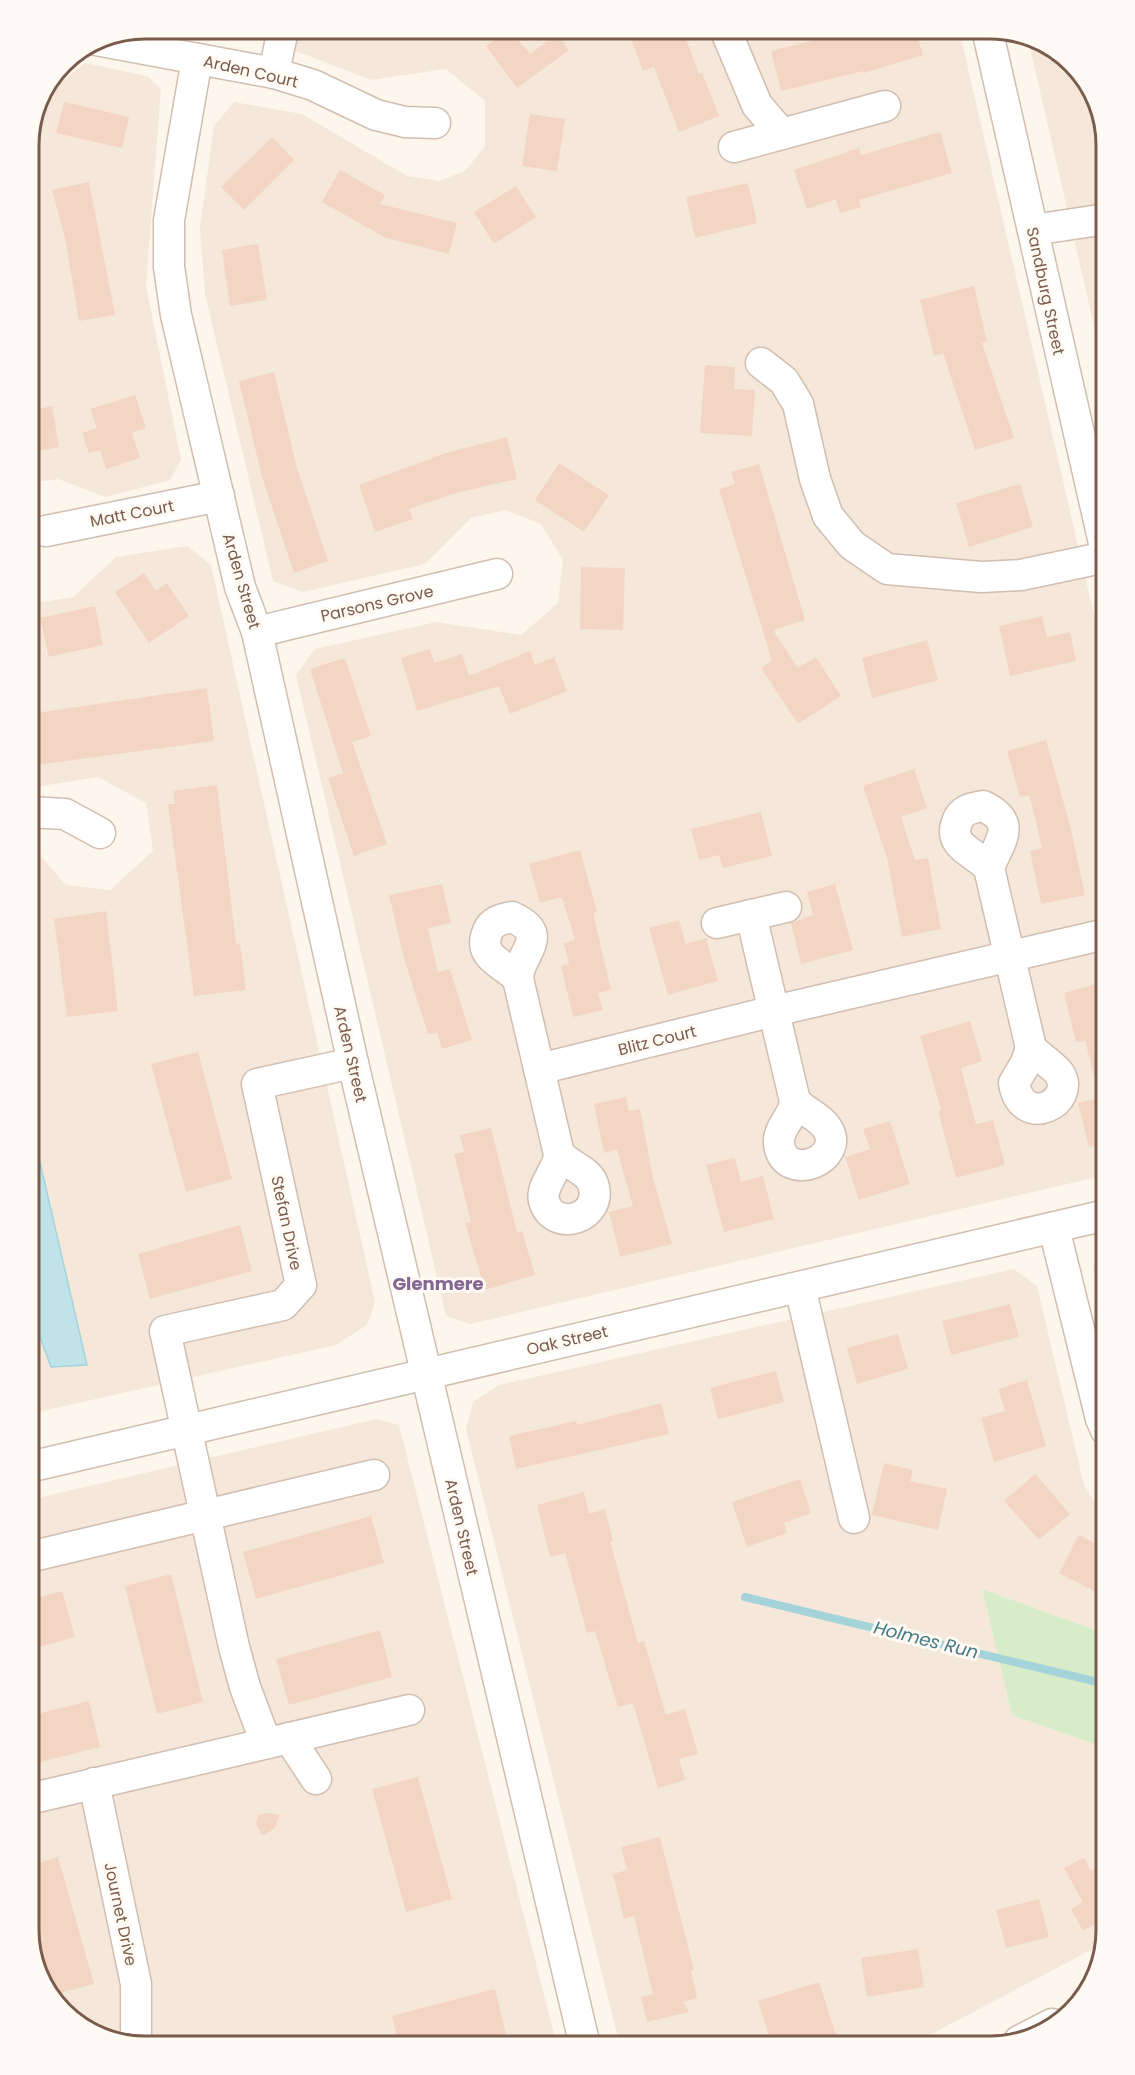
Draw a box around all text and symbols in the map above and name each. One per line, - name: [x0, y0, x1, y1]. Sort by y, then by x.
- street label: Arden Court: [201, 49, 301, 94]
- street label: Sandburg Street: [1021, 225, 1070, 357]
- street label: Matt Court: [88, 494, 176, 533]
- street label: Arden Street: [217, 530, 266, 632]
- street label: Parsons Grove: [318, 579, 436, 628]
- street label: Arden Street: [328, 1003, 373, 1105]
- street label: Blitz Court: [616, 1020, 699, 1061]
- street label: Stefan Drive: [265, 1174, 308, 1272]
- district label: Glenmere: [392, 1271, 484, 1296]
- street label: Oak Street: [524, 1320, 610, 1361]
- street label: Arden Street: [439, 1476, 484, 1578]
- water label: Holmes Run: [871, 1614, 981, 1665]
- street label: Journet Drive: [98, 1860, 143, 1968]

